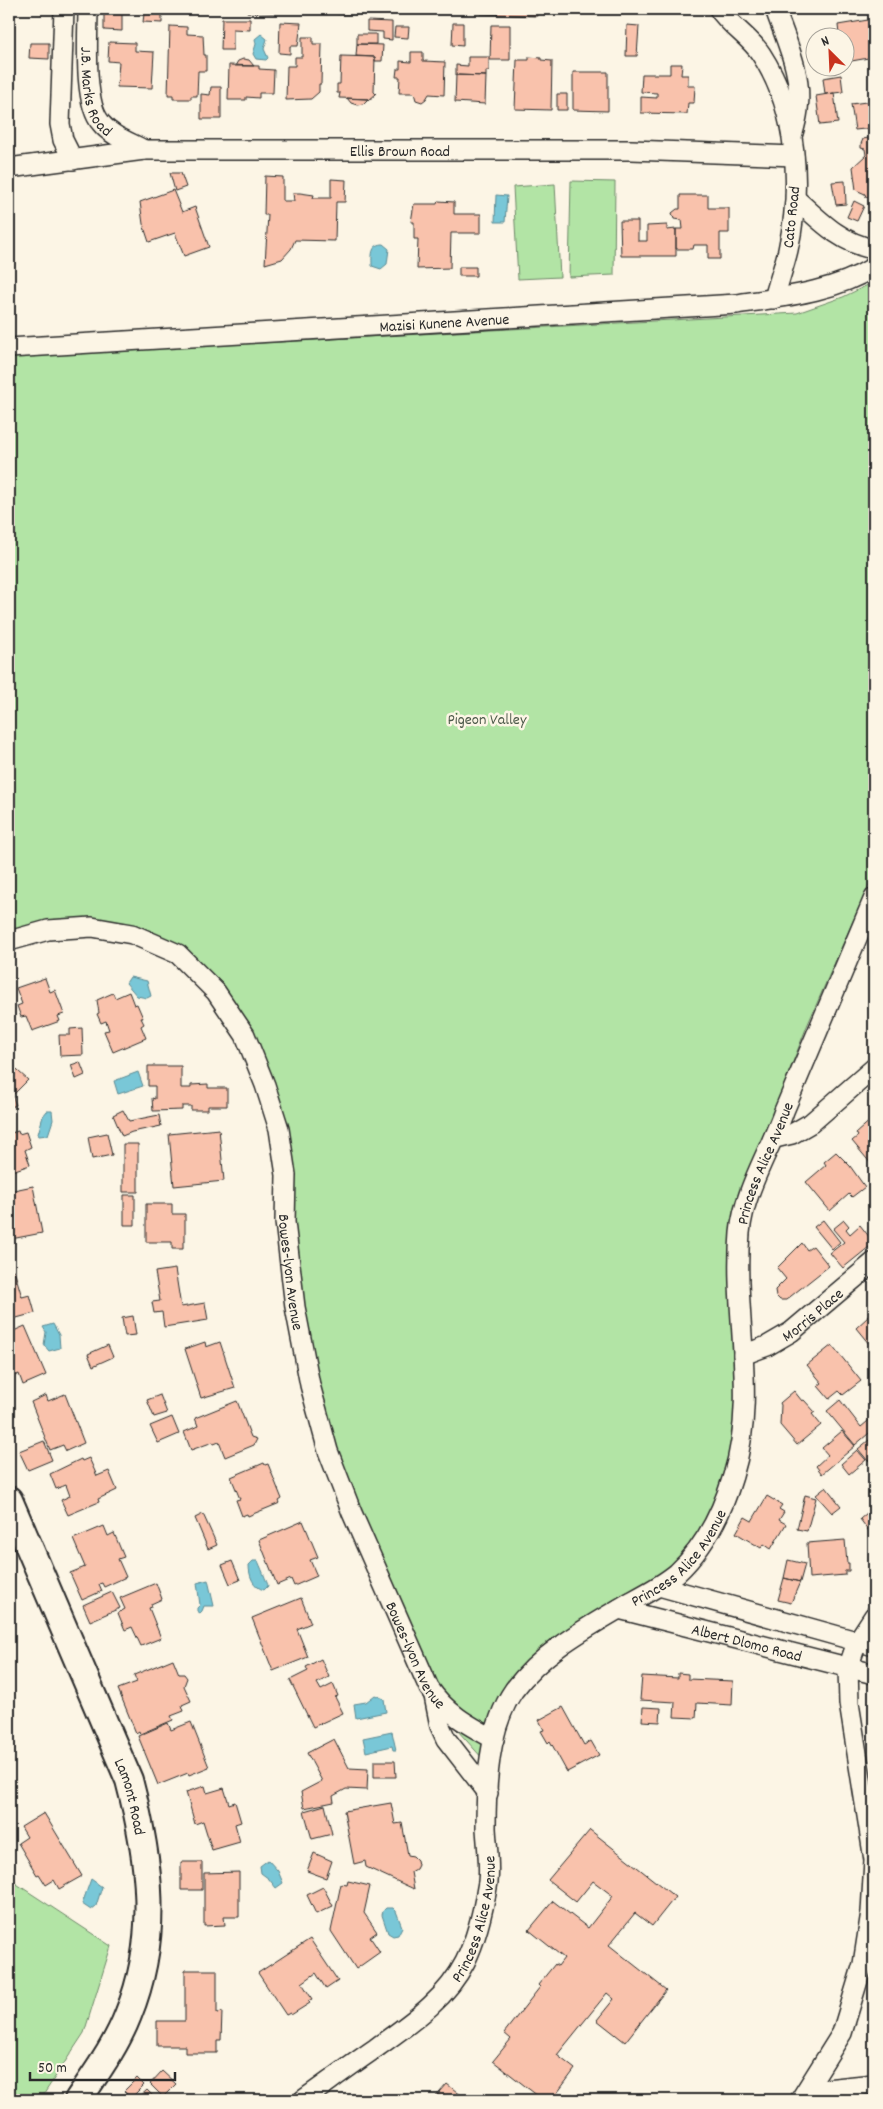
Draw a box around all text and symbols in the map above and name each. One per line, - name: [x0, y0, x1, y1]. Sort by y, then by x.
- north arrow: [806, 28, 856, 78]
- text: N: [818, 31, 833, 52]
- street label: J.B. Marks Road: [73, 47, 117, 143]
- street label: Ellis Brown Road: [350, 141, 450, 164]
- street label: Cato Road: [778, 185, 807, 249]
- street label: Mazisi Kunene Avenue: [379, 309, 510, 340]
- park label: Pigeon Valley: [448, 709, 527, 732]
- street label: Princess Alice Avenue: [732, 1099, 801, 1227]
- street label: Bowes-lyon Avenue: [271, 1214, 308, 1332]
- street label: Morris Place: [778, 1284, 849, 1349]
- street label: Princess Alice Avenue: [627, 1506, 734, 1614]
- street label: Bowes-lyon Avenue: [378, 1598, 450, 1715]
- street label: Albert Dlomo Road: [689, 1619, 804, 1669]
- street label: Lamont Road: [107, 1755, 150, 1837]
- street label: Princess Alice Avenue: [447, 1855, 503, 1988]
- scale bar: [30, 2049, 175, 2081]
- text: 50 m: [38, 2058, 67, 2080]

